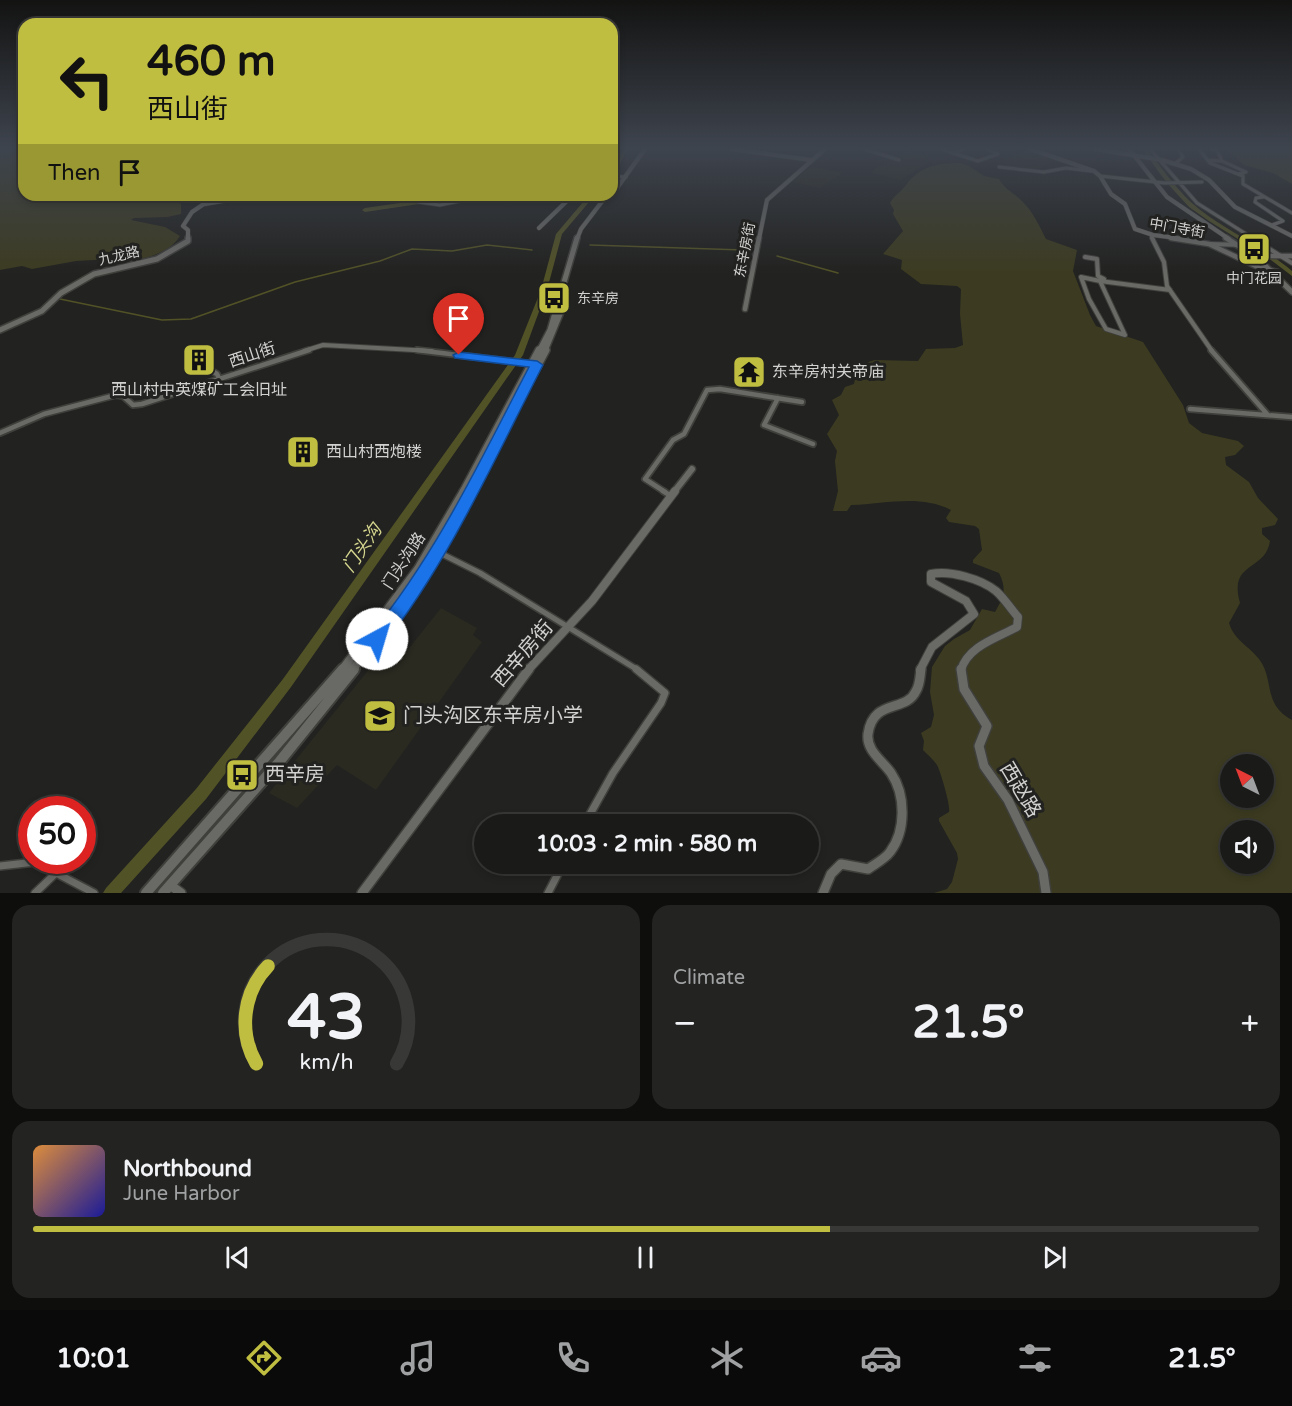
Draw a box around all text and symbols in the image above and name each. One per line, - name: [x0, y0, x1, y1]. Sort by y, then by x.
- text: 460 m: [147, 36, 276, 87]
- icon: left: [48, 42, 126, 120]
- text: 西山街: [147, 93, 228, 126]
- icon: arrive: [113, 156, 146, 189]
- text: Then: [48, 160, 101, 186]
- street label: 中门寺街: [1148, 215, 1206, 241]
- street label: 东辛房街: [731, 221, 759, 279]
- bus stop icon: 中门花园: [1236, 231, 1272, 267]
- street label: 九龙路: [97, 243, 141, 269]
- place label: 中门花园: [1226, 270, 1282, 287]
- bus stop icon: 东辛房: [536, 280, 572, 316]
- place label: 东辛房: [577, 290, 619, 307]
- pin: [433, 293, 484, 355]
- icon: arrive: [442, 302, 475, 335]
- street label: 西山街: [226, 338, 278, 372]
- building icon: 西山村中英煤矿工会旧址: [181, 342, 217, 378]
- temple icon: 东辛房村关帝庙: [731, 354, 767, 390]
- place label: 东辛房村关帝庙: [772, 362, 884, 382]
- place label: 西山村中英煤矿工会旧址: [111, 380, 287, 400]
- building icon: 西山村西炮楼: [285, 434, 321, 470]
- place label: 西山村西炮楼: [326, 442, 422, 462]
- water label: 门头沟: [338, 518, 388, 576]
- street label: 门头沟路: [378, 529, 430, 593]
- position arrow: [345, 607, 409, 671]
- street label: 西辛房街: [488, 616, 558, 692]
- school or university icon: 门头沟区东辛房小学: [362, 698, 398, 734]
- place label: 门头沟区东辛房小学: [403, 704, 583, 728]
- north arrow: [1220, 754, 1274, 808]
- map controls: [1220, 754, 1274, 874]
- bus stop icon: 西辛房: [224, 757, 260, 793]
- street label: 西赵路: [994, 758, 1046, 822]
- place label: 西辛房: [265, 763, 325, 787]
- speed limit sign: 50: [18, 796, 96, 874]
- button: sound: [1220, 820, 1274, 874]
- text: 10:03 · 2 min · 580 m: [536, 831, 757, 857]
- text: Climate: [673, 966, 745, 990]
- text: 43: [287, 981, 365, 1056]
- text: 21.5°: [912, 996, 1025, 1050]
- text: −: [673, 1004, 697, 1043]
- text: +: [1240, 1004, 1259, 1043]
- text: km/h: [299, 1049, 353, 1075]
- text: Northbound: [123, 1156, 252, 1182]
- text: June Harbor: [123, 1182, 240, 1206]
- icon: previous: [221, 1241, 254, 1274]
- icon: pause: [629, 1241, 662, 1274]
- icon: next: [1038, 1241, 1071, 1274]
- icon: directions: [243, 1337, 285, 1379]
- icon: music: [397, 1337, 439, 1379]
- icon: phone: [552, 1337, 594, 1379]
- icon: climate: [706, 1337, 748, 1379]
- icon: car: [860, 1337, 902, 1379]
- icon: filters: [1014, 1337, 1056, 1379]
- text: 10:01: [56, 1342, 131, 1375]
- text: 21.5°: [1168, 1342, 1236, 1375]

